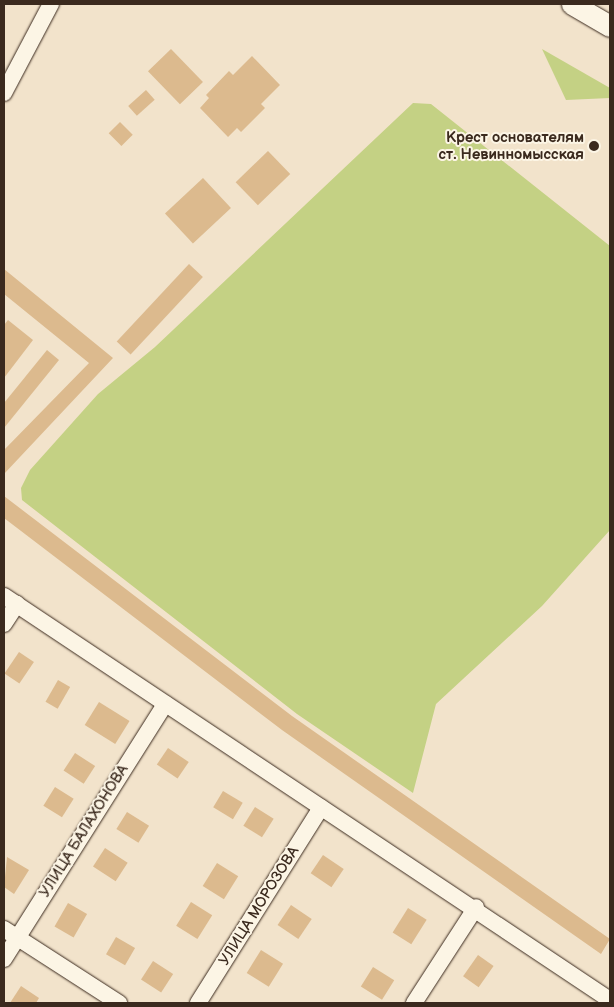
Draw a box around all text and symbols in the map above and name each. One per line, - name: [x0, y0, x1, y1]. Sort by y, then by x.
- place label: Крест основателям ст. Невинномысская: [438, 128, 584, 163]
- marker: Крест основателям ст. Невинномысская: [588, 140, 600, 152]
- street label: УЛИЦА БАЛАХОНОВА: [36, 761, 132, 901]
- street label: УЛИЦА МОРОЗОВА: [215, 843, 303, 969]

